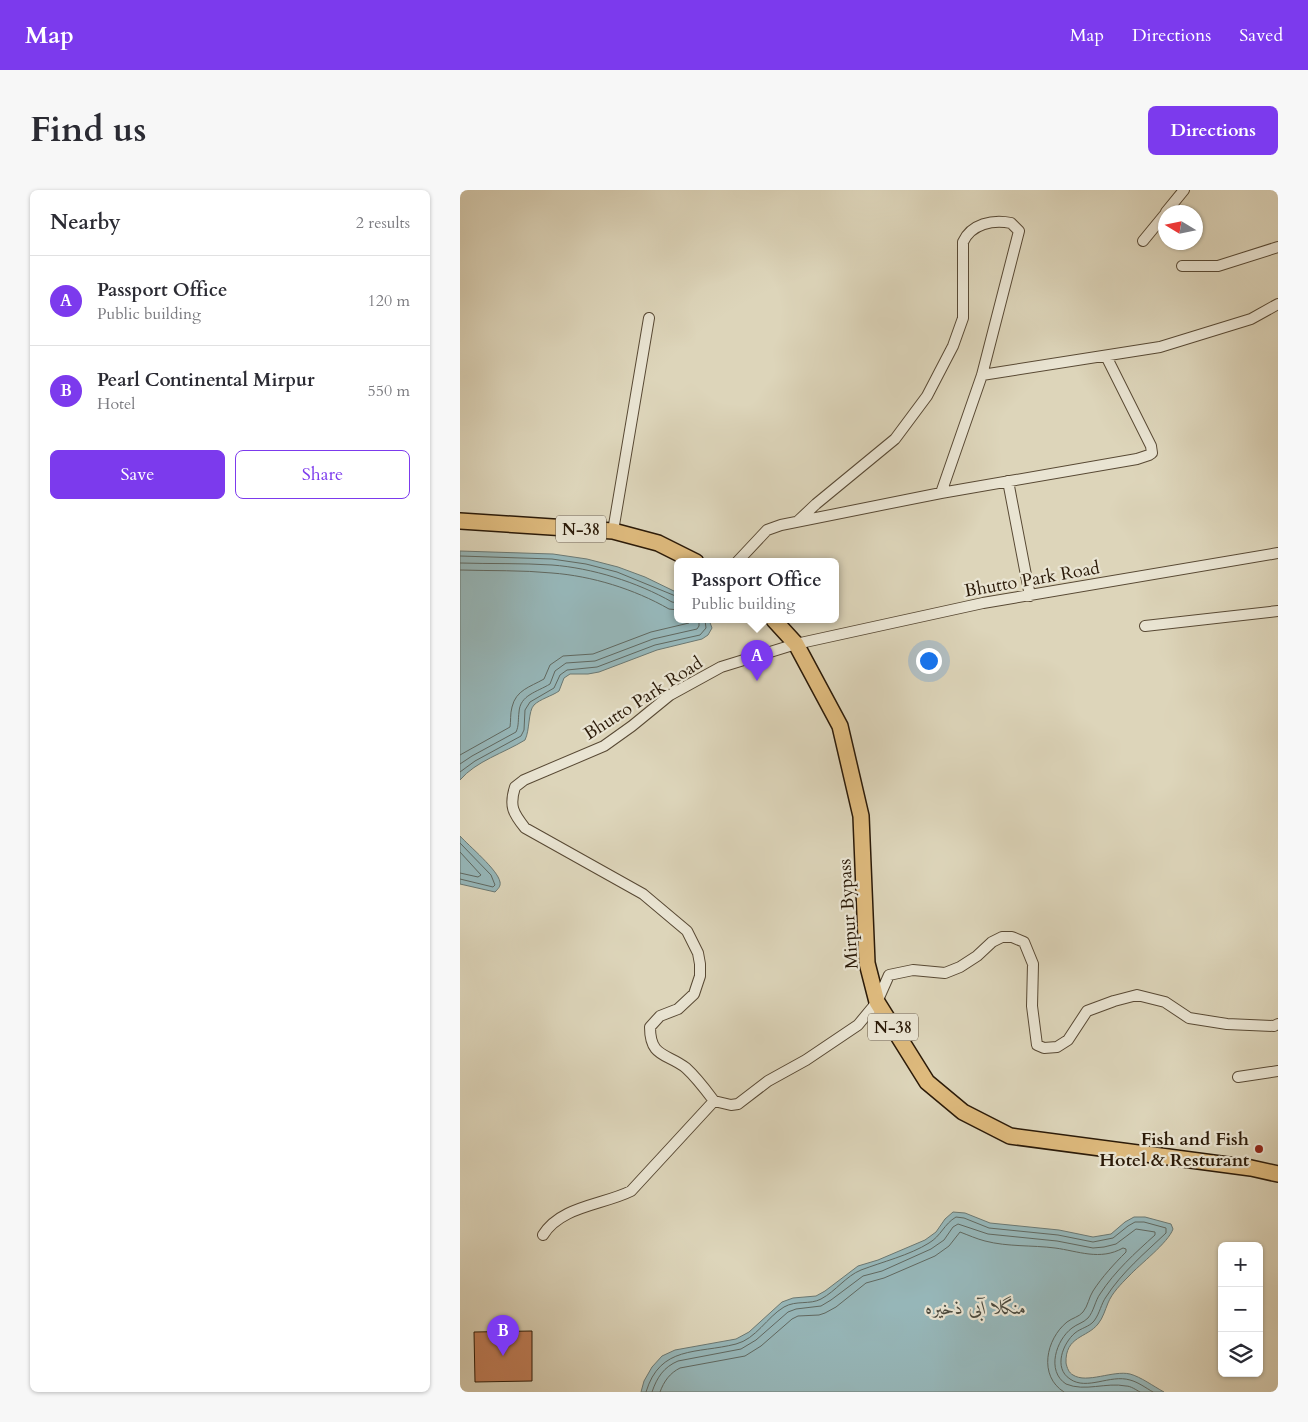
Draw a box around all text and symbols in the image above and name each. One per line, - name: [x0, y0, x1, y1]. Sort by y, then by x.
- text: Map: [25, 19, 74, 52]
- text: Map: [1070, 23, 1104, 48]
- text: Directions: [1132, 23, 1211, 48]
- text: Saved: [1239, 23, 1283, 48]
- text: Find us: [30, 106, 146, 154]
- button: Directions: [1148, 106, 1278, 155]
- north arrow: [1158, 205, 1203, 250]
- text: Nearby: [50, 208, 121, 237]
- text: 2 results: [356, 212, 410, 234]
- text: Passport Office: [97, 277, 227, 303]
- text: A: [60, 290, 72, 312]
- text: 120 m: [368, 290, 410, 312]
- text: Public building: [97, 303, 201, 325]
- text: Pearl Continental Mirpur: [97, 367, 315, 393]
- text: B: [60, 380, 72, 402]
- text: 550 m: [368, 380, 410, 402]
- text: Hotel: [97, 393, 135, 415]
- button: Save: [50, 450, 225, 499]
- button: Share: [235, 450, 410, 499]
- road number: N-38: [556, 516, 606, 542]
- street label: Bhutto Park Road: [962, 555, 1102, 604]
- popup: [674, 558, 839, 623]
- text: Passport Office: [691, 567, 822, 593]
- text: Public building: [691, 593, 795, 615]
- pin: A: [741, 640, 773, 681]
- your location: [916, 648, 942, 674]
- street label: Bhutto Park Road: [579, 650, 708, 746]
- street label: Mirpur Bypass: [832, 858, 865, 970]
- road number: N-38: [868, 1014, 918, 1040]
- place label: Fish and Fish Hotel & Resturant: [1099, 1127, 1250, 1173]
- marker: Fish and Fish Hotel & Resturant: [1253, 1143, 1265, 1155]
- map controls: [1218, 1242, 1263, 1377]
- button: +: [1218, 1242, 1263, 1287]
- button: −: [1218, 1287, 1263, 1332]
- water label: منگلا آبی ذخیرہ: [926, 1295, 1026, 1322]
- pin: B: [487, 1315, 519, 1356]
- button: layers: [1218, 1332, 1263, 1377]

